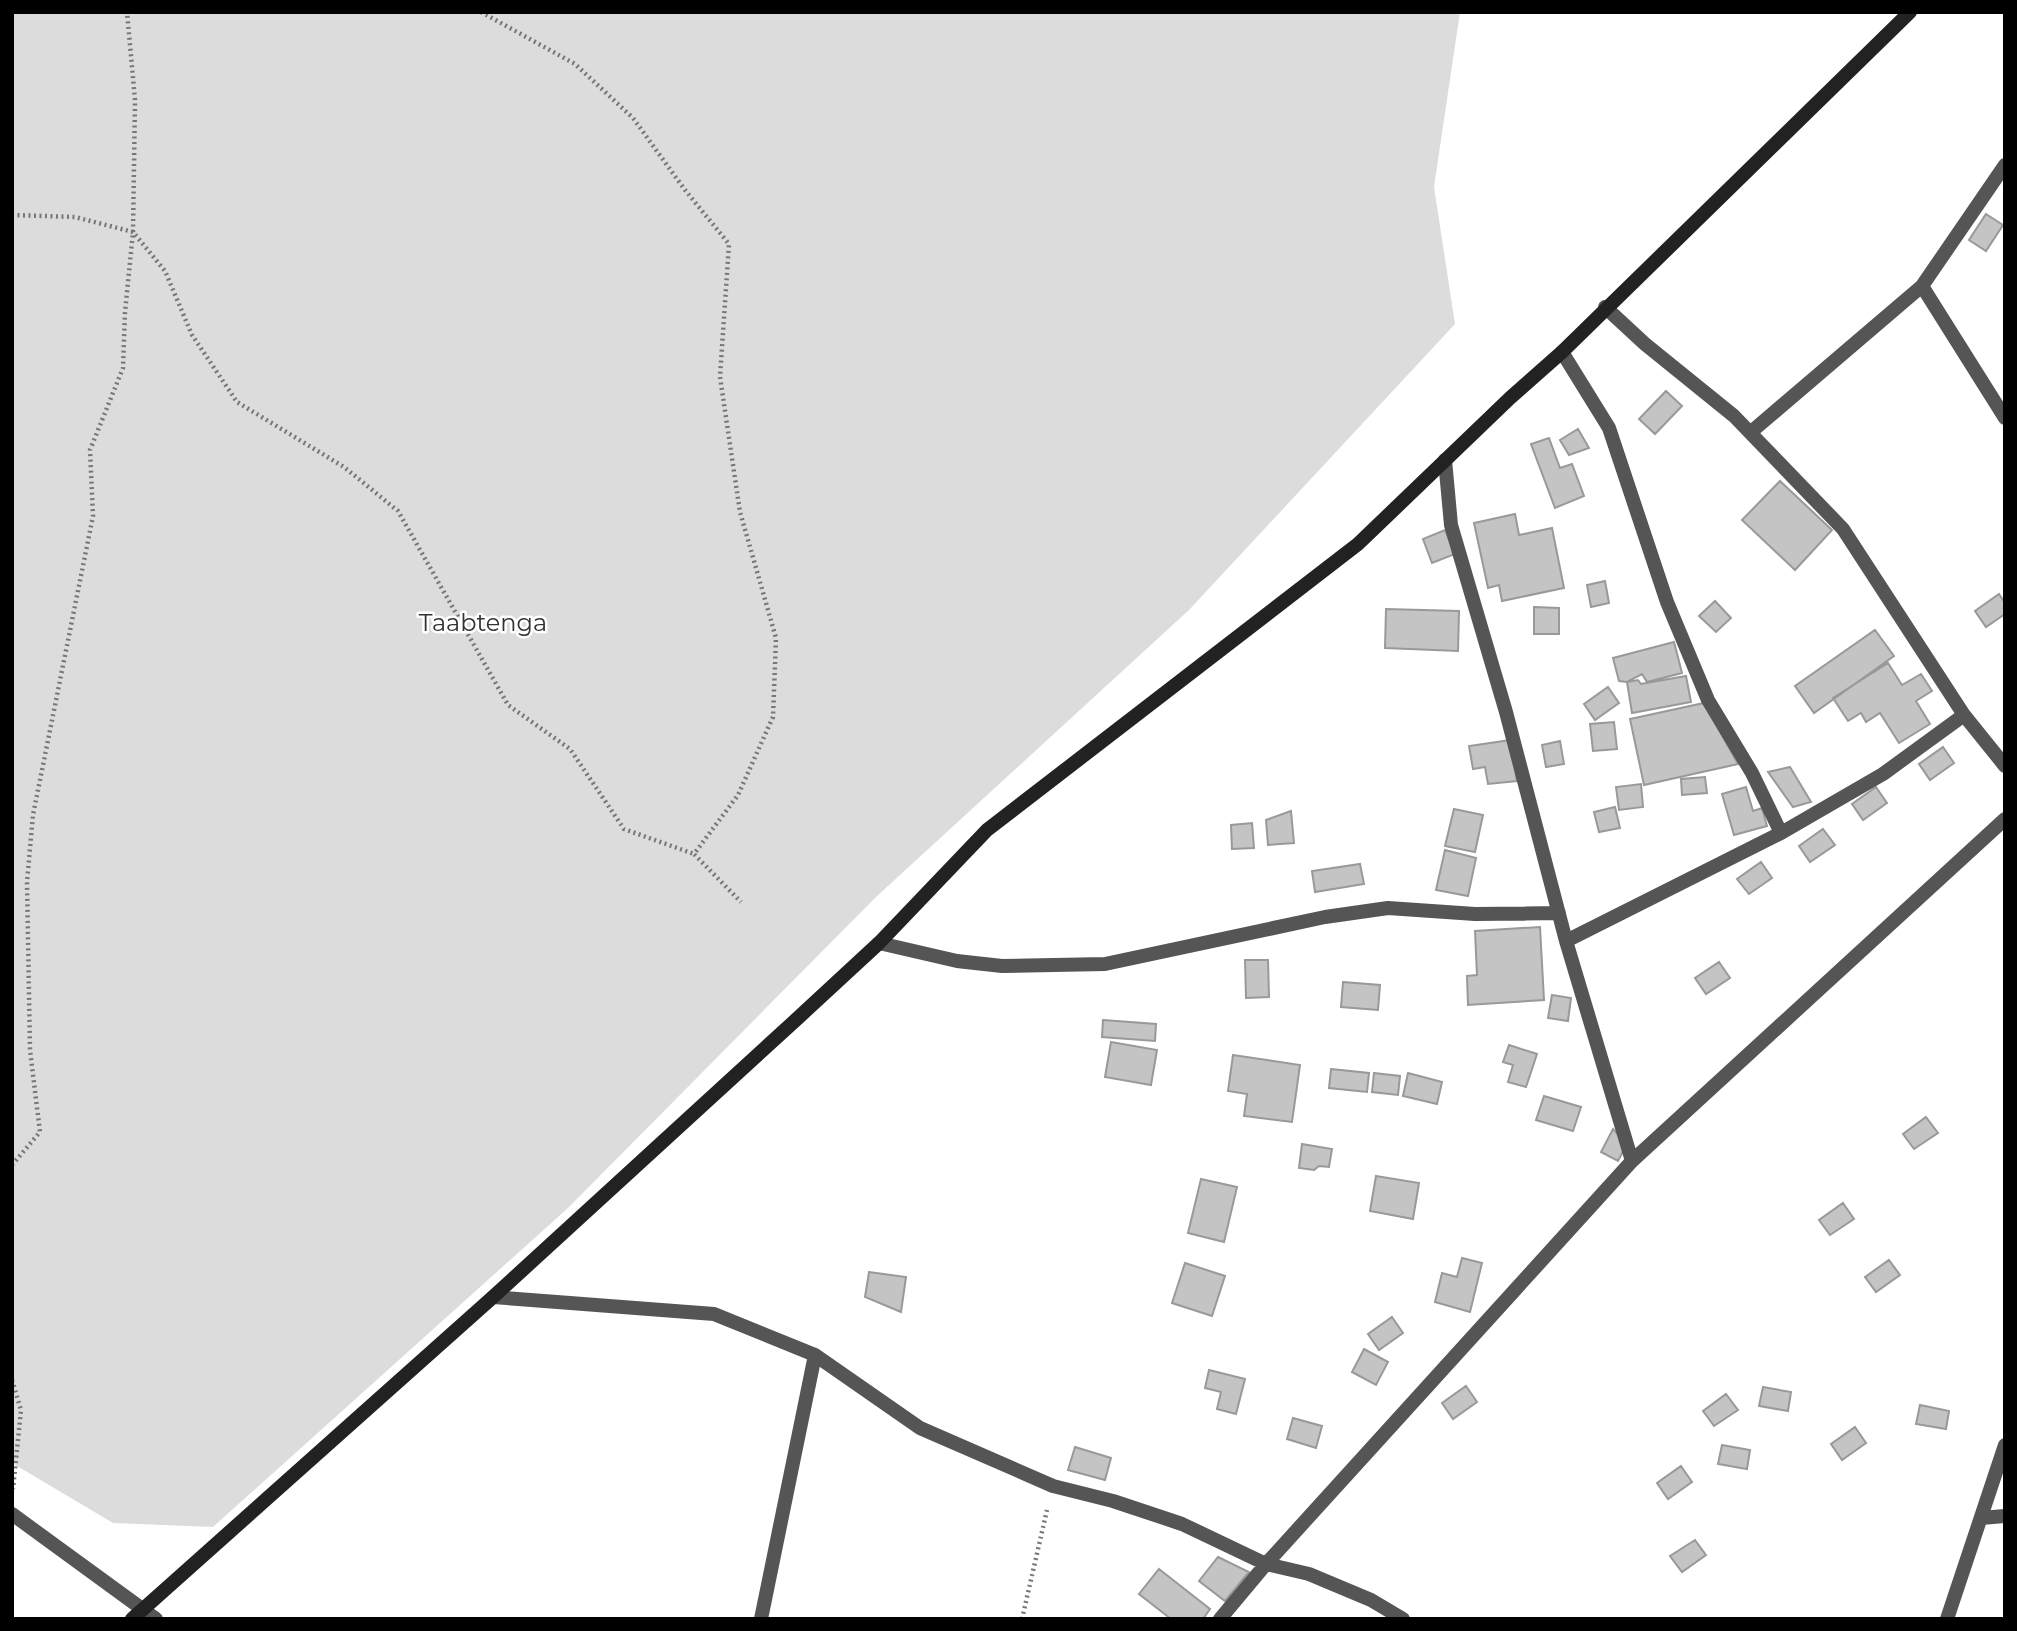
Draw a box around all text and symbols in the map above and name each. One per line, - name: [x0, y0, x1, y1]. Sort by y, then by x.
- park label: Taabtenga: [419, 608, 547, 637]

